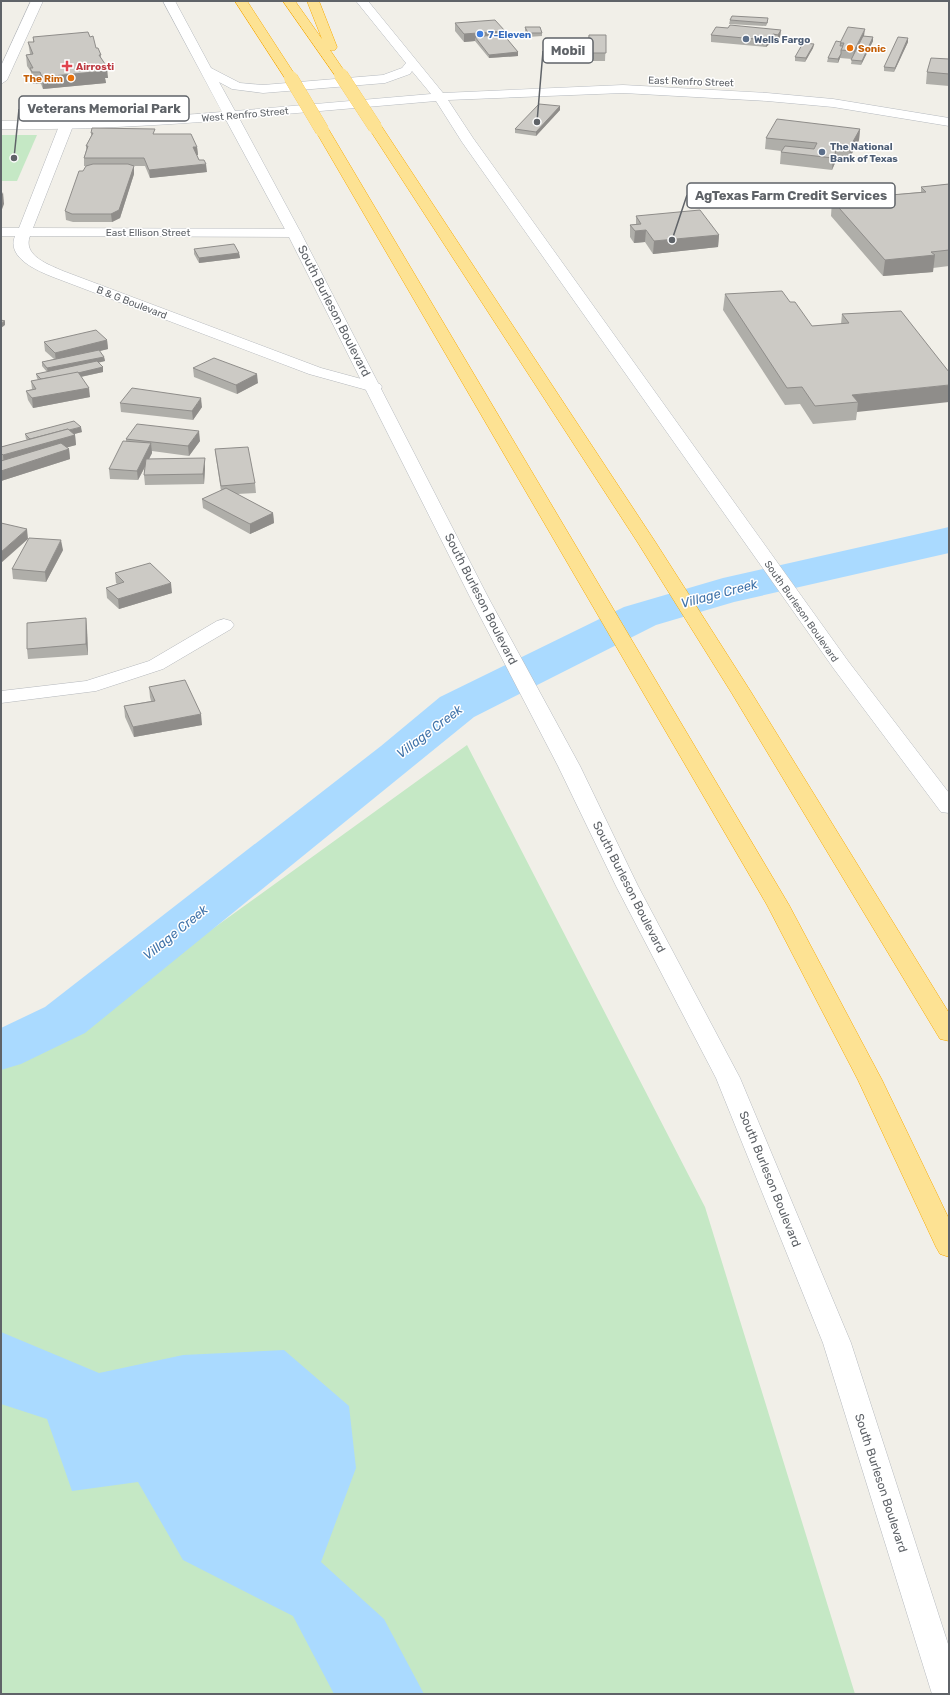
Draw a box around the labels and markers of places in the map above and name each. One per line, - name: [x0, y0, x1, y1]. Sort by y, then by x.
- marker: 7-Eleven: [475, 29, 485, 39]
- place label: 7-Eleven: [488, 29, 531, 41]
- marker: Wells Fargo: [741, 34, 751, 44]
- place label: Wells Fargo: [754, 34, 810, 46]
- callout: Mobil: [543, 38, 593, 63]
- marker: Sonic: [845, 43, 855, 53]
- place label: Sonic: [858, 43, 886, 55]
- marker: Airrosti: [61, 60, 73, 72]
- place label: Airrosti: [76, 61, 114, 73]
- place label: The Rim: [23, 73, 63, 85]
- marker: The Rim: [66, 73, 76, 83]
- callout: Veterans Memorial Park: [19, 96, 189, 121]
- place label: The National Bank of Texas: [830, 141, 898, 165]
- marker: The National Bank of Texas: [817, 147, 827, 157]
- callout: AgTexas Farm Credit Services: [687, 183, 895, 208]

